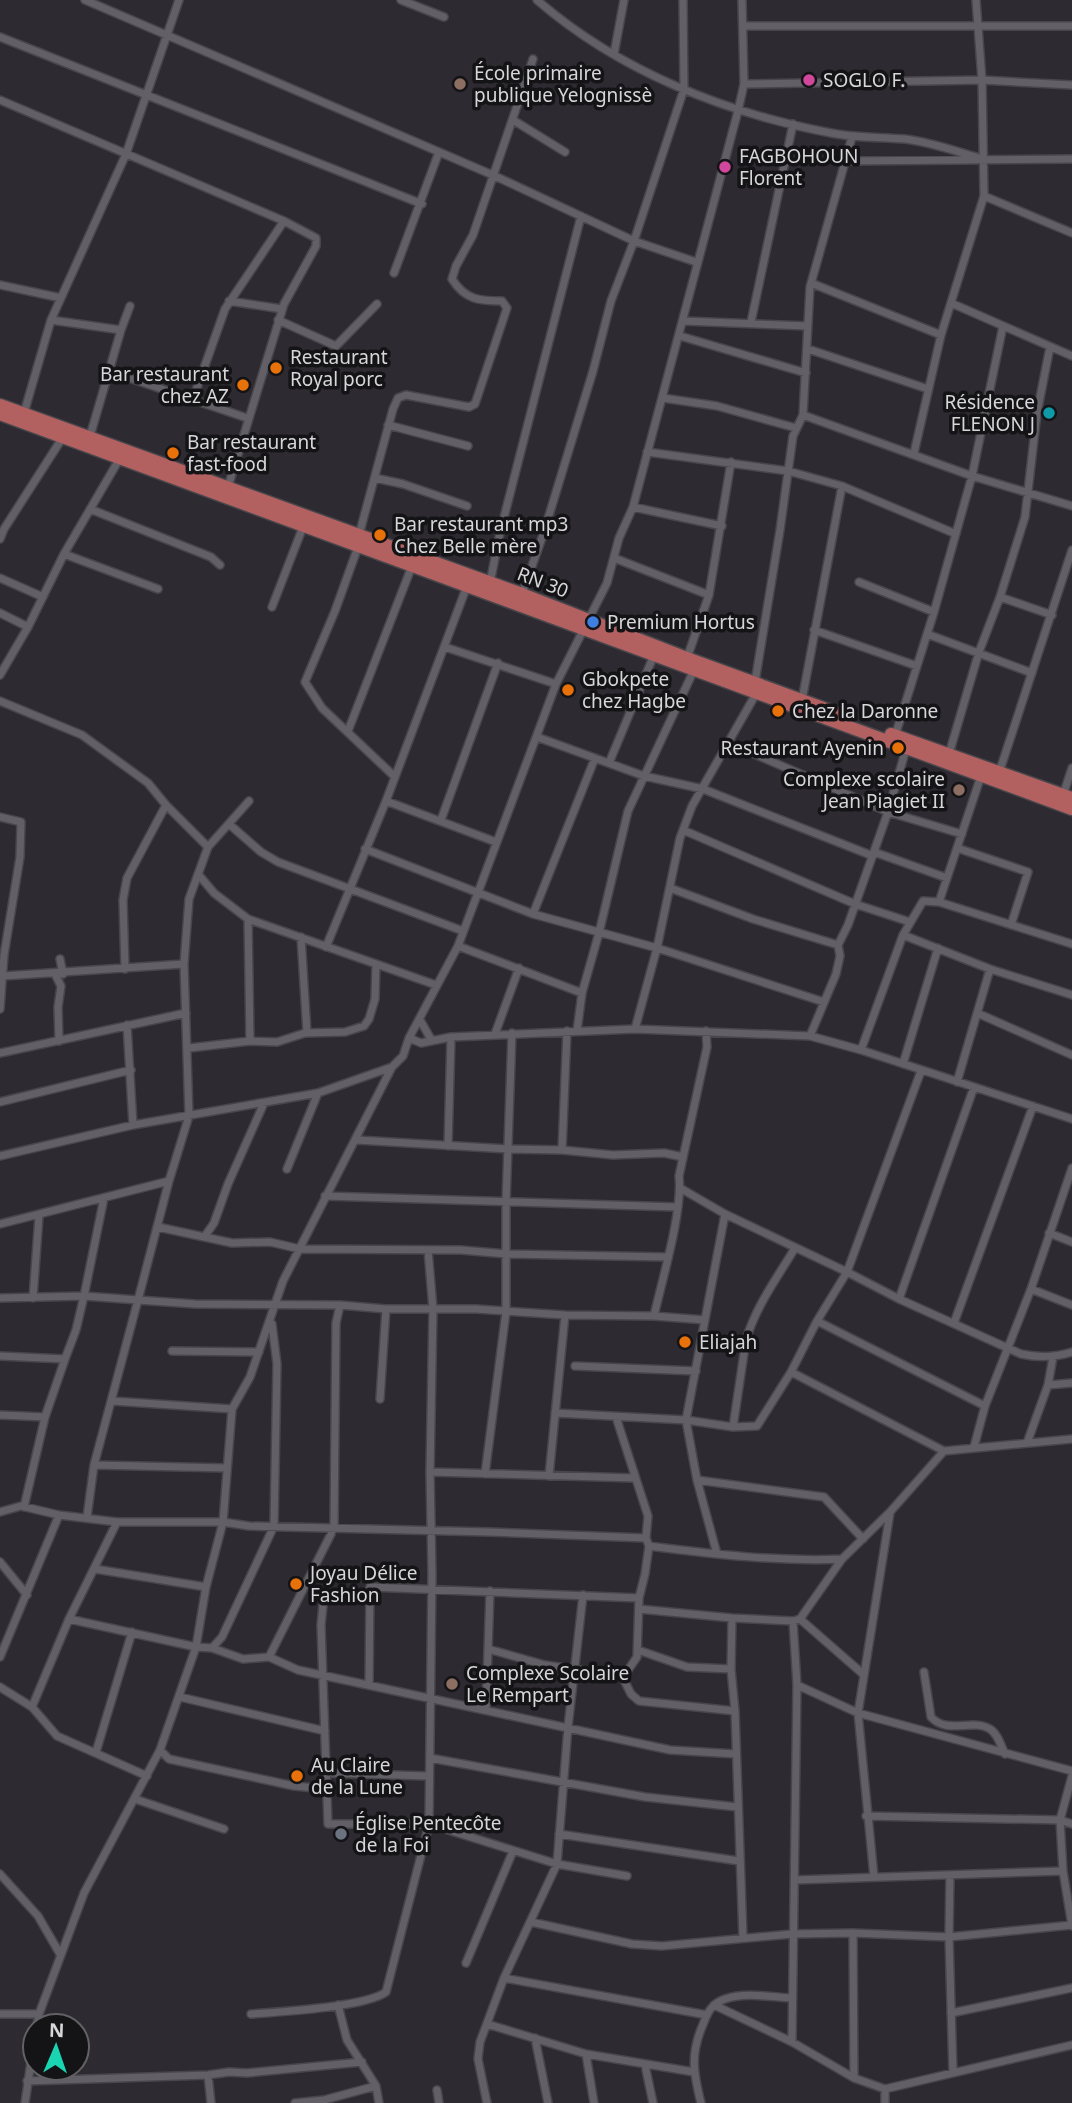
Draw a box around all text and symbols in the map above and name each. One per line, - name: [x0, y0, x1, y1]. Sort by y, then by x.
- place label: École primaire publique Yelognissè: [474, 60, 652, 108]
- place label: SOGLO F.: [823, 67, 905, 93]
- marker: SOGLO F.: [801, 72, 817, 88]
- marker: École primaire publique Yelognissè: [452, 76, 468, 92]
- place label: FAGBOHOUN Florent: [739, 143, 859, 191]
- marker: FAGBOHOUN Florent: [717, 159, 733, 175]
- place label: Restaurant Royal porc: [290, 344, 388, 392]
- marker: Restaurant Royal porc: [268, 360, 284, 376]
- place label: Bar restaurant chez AZ: [100, 361, 229, 409]
- marker: Bar restaurant chez AZ: [235, 377, 251, 393]
- place label: Résidence FLENON J: [944, 389, 1035, 437]
- marker: Résidence FLENON J: [1041, 405, 1057, 421]
- place label: Bar restaurant fast-food: [187, 429, 316, 477]
- marker: Bar restaurant fast-food: [165, 445, 181, 461]
- place label: Bar restaurant mp3 Chez Belle mère: [394, 511, 568, 559]
- marker: Bar restaurant mp3 Chez Belle mère: [372, 527, 388, 543]
- street label: RN 30: [514, 560, 572, 604]
- place label: Premium Hortus: [607, 609, 755, 635]
- marker: Premium Hortus: [585, 614, 601, 630]
- place label: Gbokpete chez Hagbe: [582, 666, 686, 714]
- marker: Gbokpete chez Hagbe: [560, 682, 576, 698]
- place label: Chez la Daronne: [792, 698, 938, 724]
- marker: Chez la Daronne: [770, 703, 786, 719]
- place label: Restaurant Ayenin: [721, 735, 884, 761]
- marker: Restaurant Ayenin: [890, 740, 906, 756]
- place label: Complexe scolaire Jean Piagiet II: [783, 766, 945, 814]
- marker: Complexe scolaire Jean Piagiet II: [951, 782, 967, 798]
- place label: Eliajah: [699, 1329, 757, 1355]
- marker: Eliajah: [677, 1334, 693, 1350]
- place label: Joyau Délice Fashion: [308, 1560, 418, 1608]
- marker: Joyau Délice Fashion: [288, 1576, 304, 1592]
- place label: Complexe Scolaire Le Rempart: [466, 1660, 629, 1708]
- marker: Complexe Scolaire Le Rempart: [444, 1676, 460, 1692]
- place label: Au Claire de la Lune: [311, 1752, 403, 1800]
- marker: Au Claire de la Lune: [289, 1768, 305, 1784]
- place label: Église Pentecôte de la Foi: [355, 1810, 502, 1858]
- marker: Église Pentecôte de la Foi: [333, 1826, 349, 1842]
- north arrow: [21, 2012, 91, 2082]
- text: N: [48, 2017, 65, 2043]

